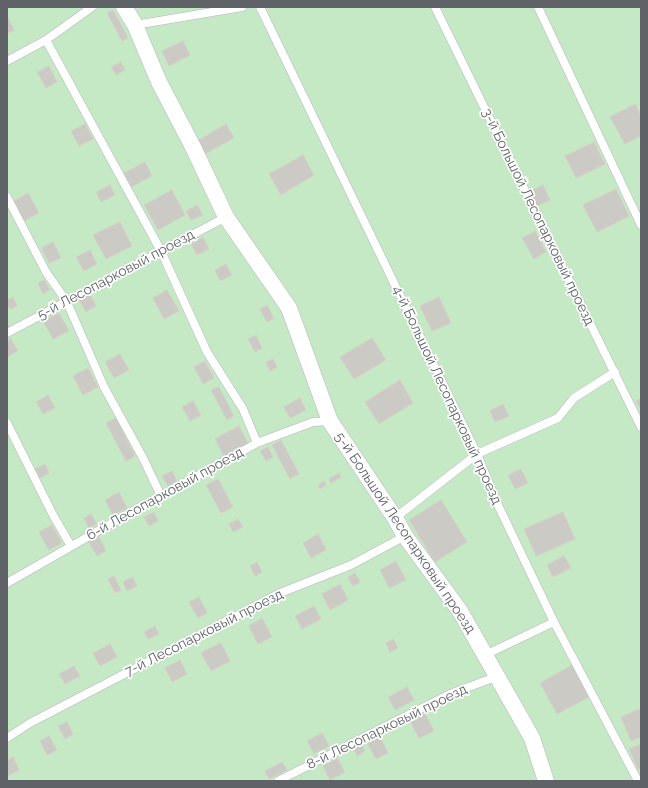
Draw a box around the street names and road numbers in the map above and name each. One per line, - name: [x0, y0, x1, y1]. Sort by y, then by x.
- street label: 3-й Большой Лесопарковый проезд: [478, 106, 598, 328]
- street label: 5-й Лесопарковый проезд: [34, 226, 198, 324]
- street label: 4-й Большой Лесопарковый проезд: [389, 283, 505, 507]
- street label: 5-й Большой Лесопарковый проезд: [331, 429, 479, 637]
- street label: 6-й Лесопарковый проезд: [84, 444, 246, 544]
- street label: 7-й Лесопарковый проезд: [122, 586, 286, 680]
- street label: 8-й Лесопарковый проезд: [304, 681, 470, 773]

